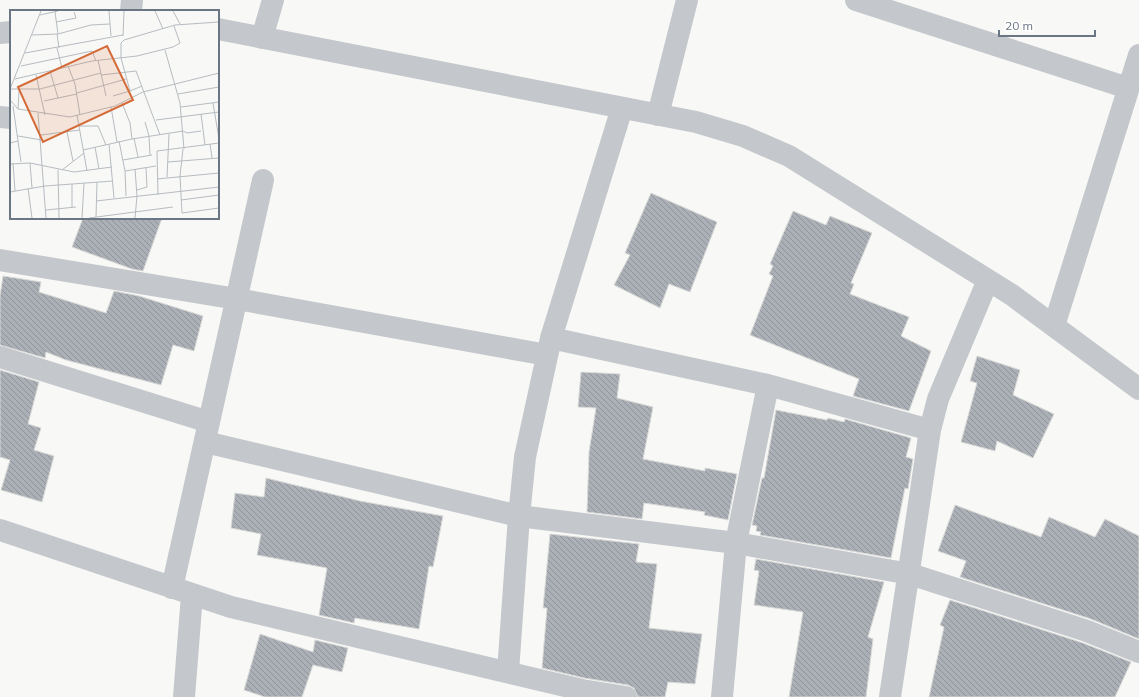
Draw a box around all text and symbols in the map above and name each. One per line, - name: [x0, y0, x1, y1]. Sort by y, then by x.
- inset map: [10, 10, 219, 219]
- scale bar: [999, 12, 1095, 38]
- text: 20 m: [1005, 18, 1033, 33]

